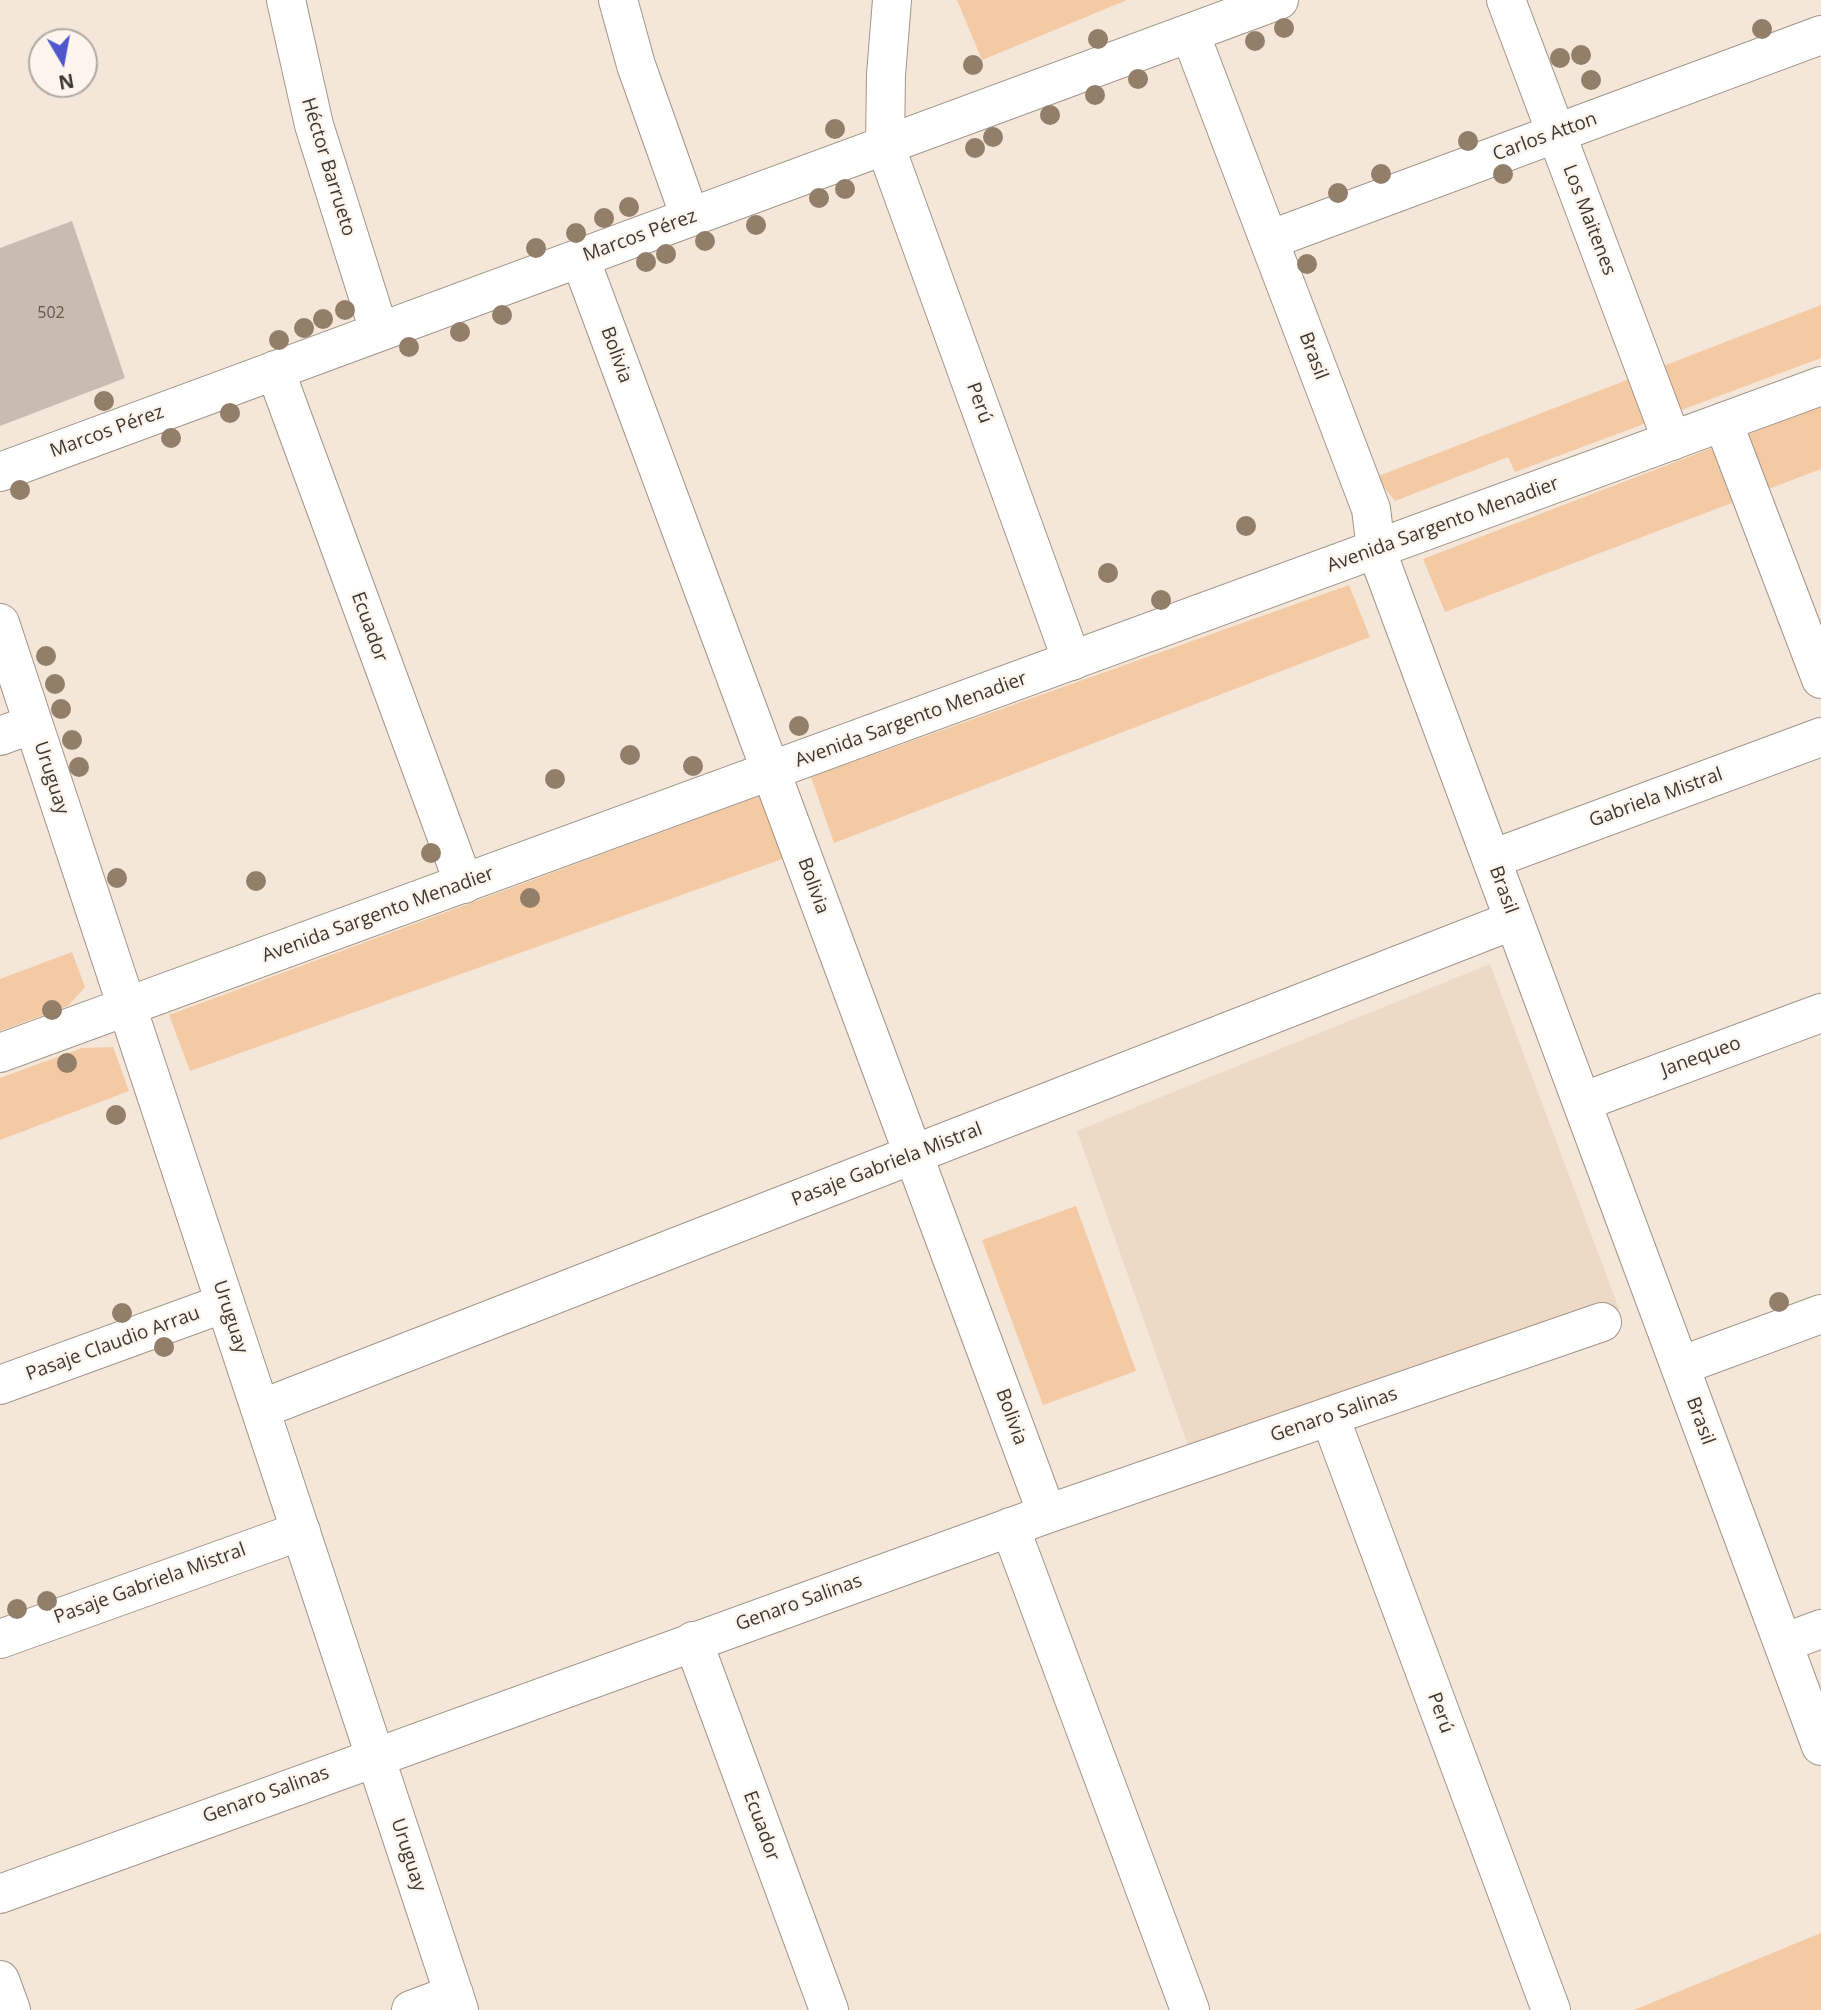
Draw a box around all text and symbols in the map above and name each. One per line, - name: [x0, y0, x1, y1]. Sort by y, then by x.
- north arrow: [28, 28, 98, 98]
- text: N: [56, 68, 76, 96]
- street label: Héctor Barrueto: [296, 95, 360, 239]
- street label: Carlos Atton: [1490, 108, 1600, 166]
- street label: Los Maitenes: [1557, 161, 1621, 279]
- street label: Marcos Pérez: [580, 205, 700, 267]
- house number: 502: [37, 303, 65, 323]
- street label: Bolivia: [595, 324, 637, 386]
- street label: Brasil: [1294, 329, 1332, 383]
- street label: Perú: [961, 380, 997, 426]
- street label: Marcos Pérez: [47, 401, 167, 463]
- street label: Avenida Sargento Menadier: [1324, 472, 1562, 578]
- street label: Ecuador: [346, 589, 392, 665]
- street label: Avenida Sargento Menadier: [792, 667, 1030, 773]
- street label: Uruguay: [29, 739, 73, 817]
- street label: Gabriela Mistral: [1586, 763, 1726, 833]
- street label: Bolivia: [792, 855, 834, 917]
- street label: Avenida Sargento Menadier: [259, 862, 497, 968]
- street label: Brasil: [1484, 863, 1522, 917]
- street label: Janequeo: [1658, 1032, 1744, 1082]
- street label: Pasaje Gabriela Mistral: [788, 1118, 986, 1212]
- street label: Uruguay: [208, 1278, 252, 1356]
- street label: Pasaje Claudio Arrau: [23, 1302, 203, 1386]
- street label: Genaro Salinas: [1268, 1383, 1400, 1447]
- street label: Bolivia: [990, 1386, 1032, 1448]
- street label: Brasil: [1681, 1394, 1719, 1448]
- street label: Pasaje Gabriela Mistral: [51, 1539, 249, 1629]
- street label: Genaro Salinas: [733, 1570, 865, 1636]
- street label: Perú: [1422, 1690, 1458, 1736]
- street label: Genaro Salinas: [200, 1762, 332, 1828]
- street label: Ecuador: [738, 1788, 784, 1864]
- street label: Uruguay: [386, 1816, 430, 1894]

